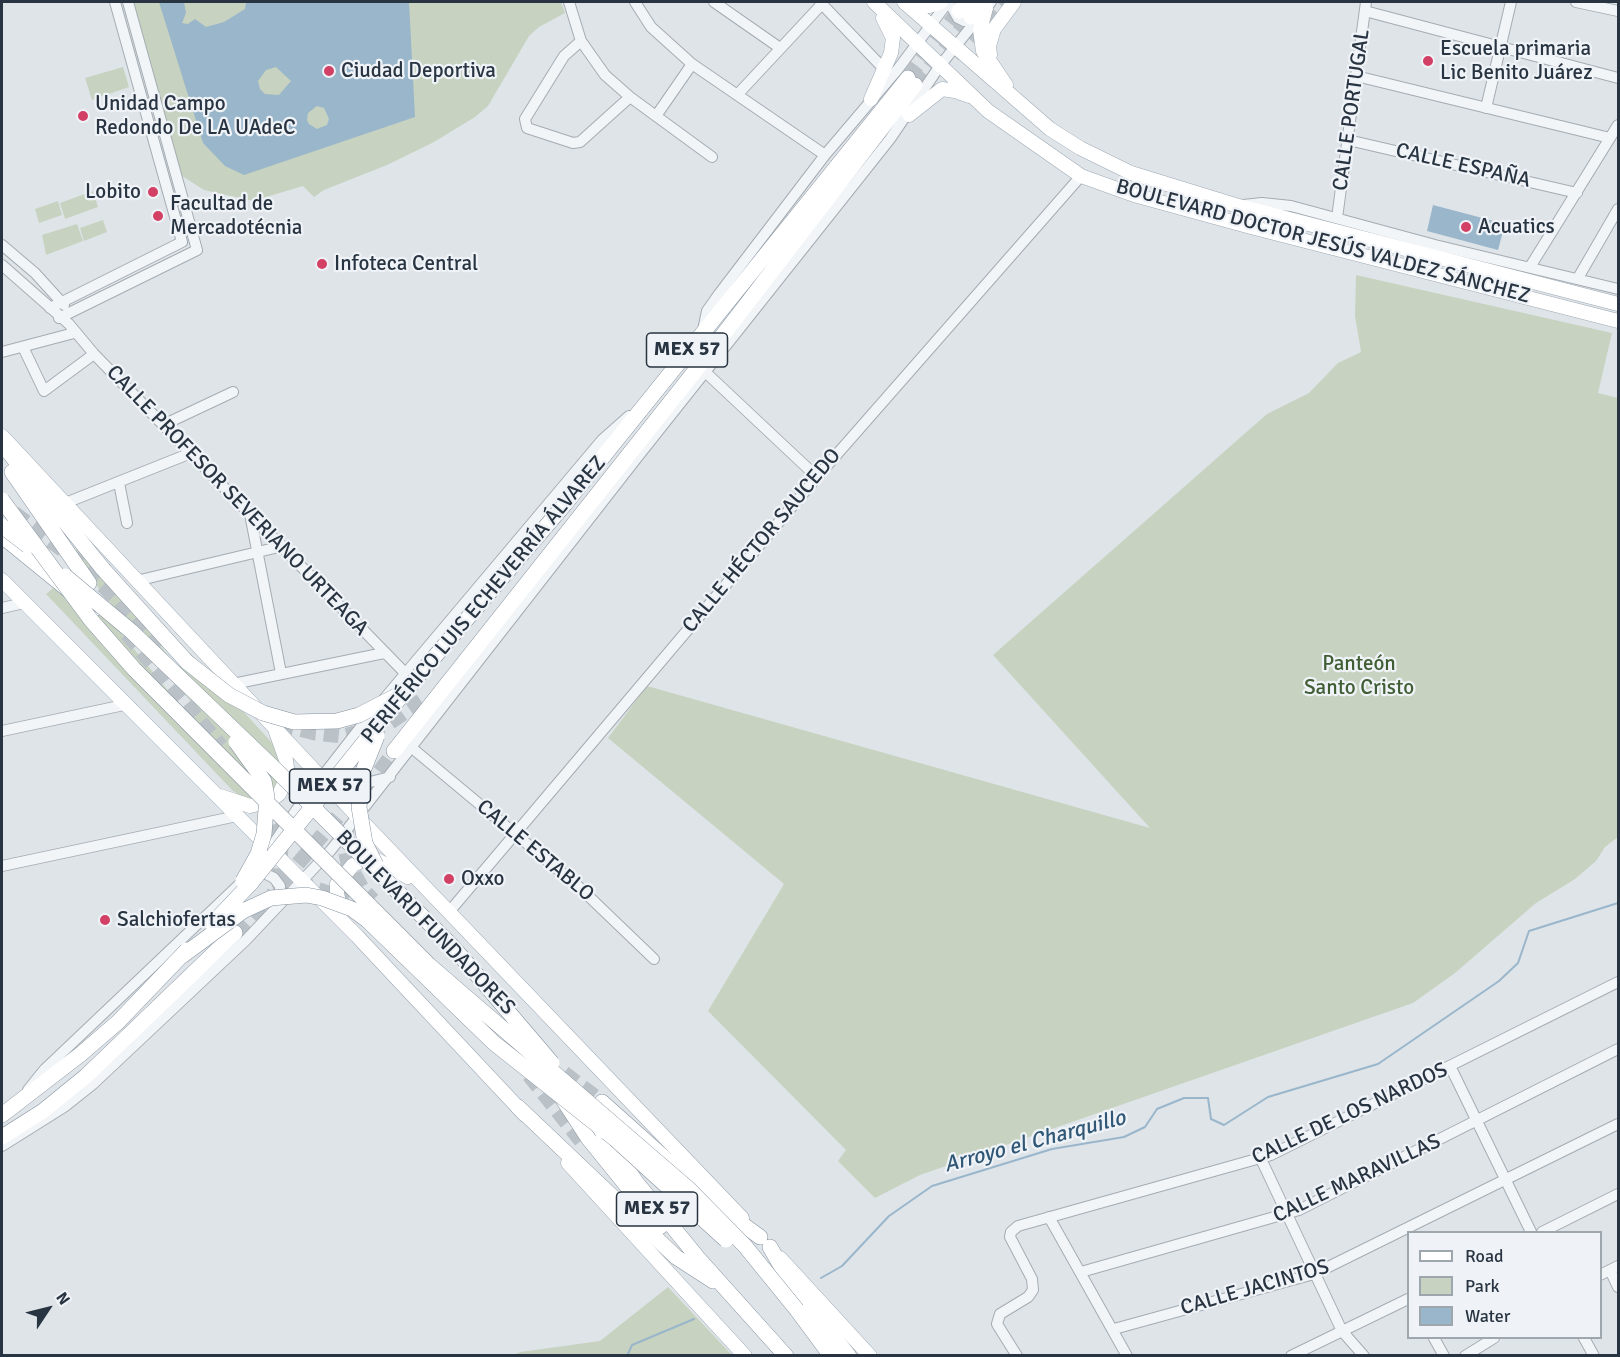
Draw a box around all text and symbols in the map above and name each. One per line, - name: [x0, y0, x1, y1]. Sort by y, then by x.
- street label: CALLE PORTUGAL: [1328, 28, 1376, 192]
- place label: Escuela primaria Lic Benito Juárez: [1440, 36, 1593, 86]
- marker: Escuela primaria Lic Benito Juárez: [1421, 54, 1435, 68]
- place label: Ciudad Deportiva: [341, 58, 496, 84]
- marker: Ciudad Deportiva: [322, 64, 336, 78]
- place label: Unidad Campo Redondo De LA UAdeC: [95, 91, 296, 141]
- marker: Unidad Campo Redondo De LA UAdeC: [76, 109, 90, 123]
- street label: CALLE ESPAÑA: [1393, 138, 1533, 194]
- street label: BOULEVARD DOCTOR JESÚS VALDEZ SÁNCHEZ: [1113, 174, 1533, 310]
- place label: Lobito: [85, 179, 141, 205]
- marker: Lobito: [146, 185, 160, 199]
- place label: Facultad de Mercadotécnia: [170, 191, 302, 241]
- marker: Facultad de Mercadotécnia: [151, 209, 165, 223]
- place label: Acuatics: [1478, 214, 1555, 240]
- marker: Acuatics: [1459, 220, 1473, 234]
- place label: Infoteca Central: [334, 251, 478, 277]
- marker: Infoteca Central: [315, 257, 329, 271]
- road number: MEX 57: [646, 333, 728, 367]
- street label: CALLE PROFESOR SEVERIANO URTEAGA: [101, 360, 373, 642]
- street label: CALLE HÉCTOR SAUCEDO: [678, 444, 846, 638]
- street label: PERIFÉRICO LUIS ECHEVERRÍA ÁLVAREZ: [356, 451, 612, 749]
- park label: Panteón Santo Cristo: [1304, 651, 1414, 701]
- road number: MEX 57: [290, 769, 370, 803]
- street label: CALLE ESTABLO: [471, 795, 599, 907]
- street label: BOULEVARD FUNDADORES: [330, 825, 520, 1021]
- place label: Oxxo: [461, 866, 504, 892]
- marker: Oxxo: [442, 872, 456, 886]
- place label: Salchiofertas: [117, 907, 236, 933]
- marker: Salchiofertas: [98, 913, 112, 927]
- street label: CALLE DE LOS NARDOS: [1248, 1058, 1452, 1170]
- water label: Arroyo el Charquillo: [941, 1105, 1129, 1179]
- street label: CALLE MARAVILLAS: [1269, 1129, 1445, 1229]
- road number: MEX 57: [616, 1192, 698, 1226]
- legend: [1407, 1231, 1602, 1339]
- text: Road: [1465, 1245, 1504, 1267]
- street label: CALLE JACINTOS: [1178, 1255, 1332, 1321]
- text: Park: [1465, 1275, 1500, 1297]
- north arrow: [18, 1279, 78, 1339]
- text: N: [51, 1288, 74, 1309]
- text: Water: [1465, 1305, 1510, 1327]

